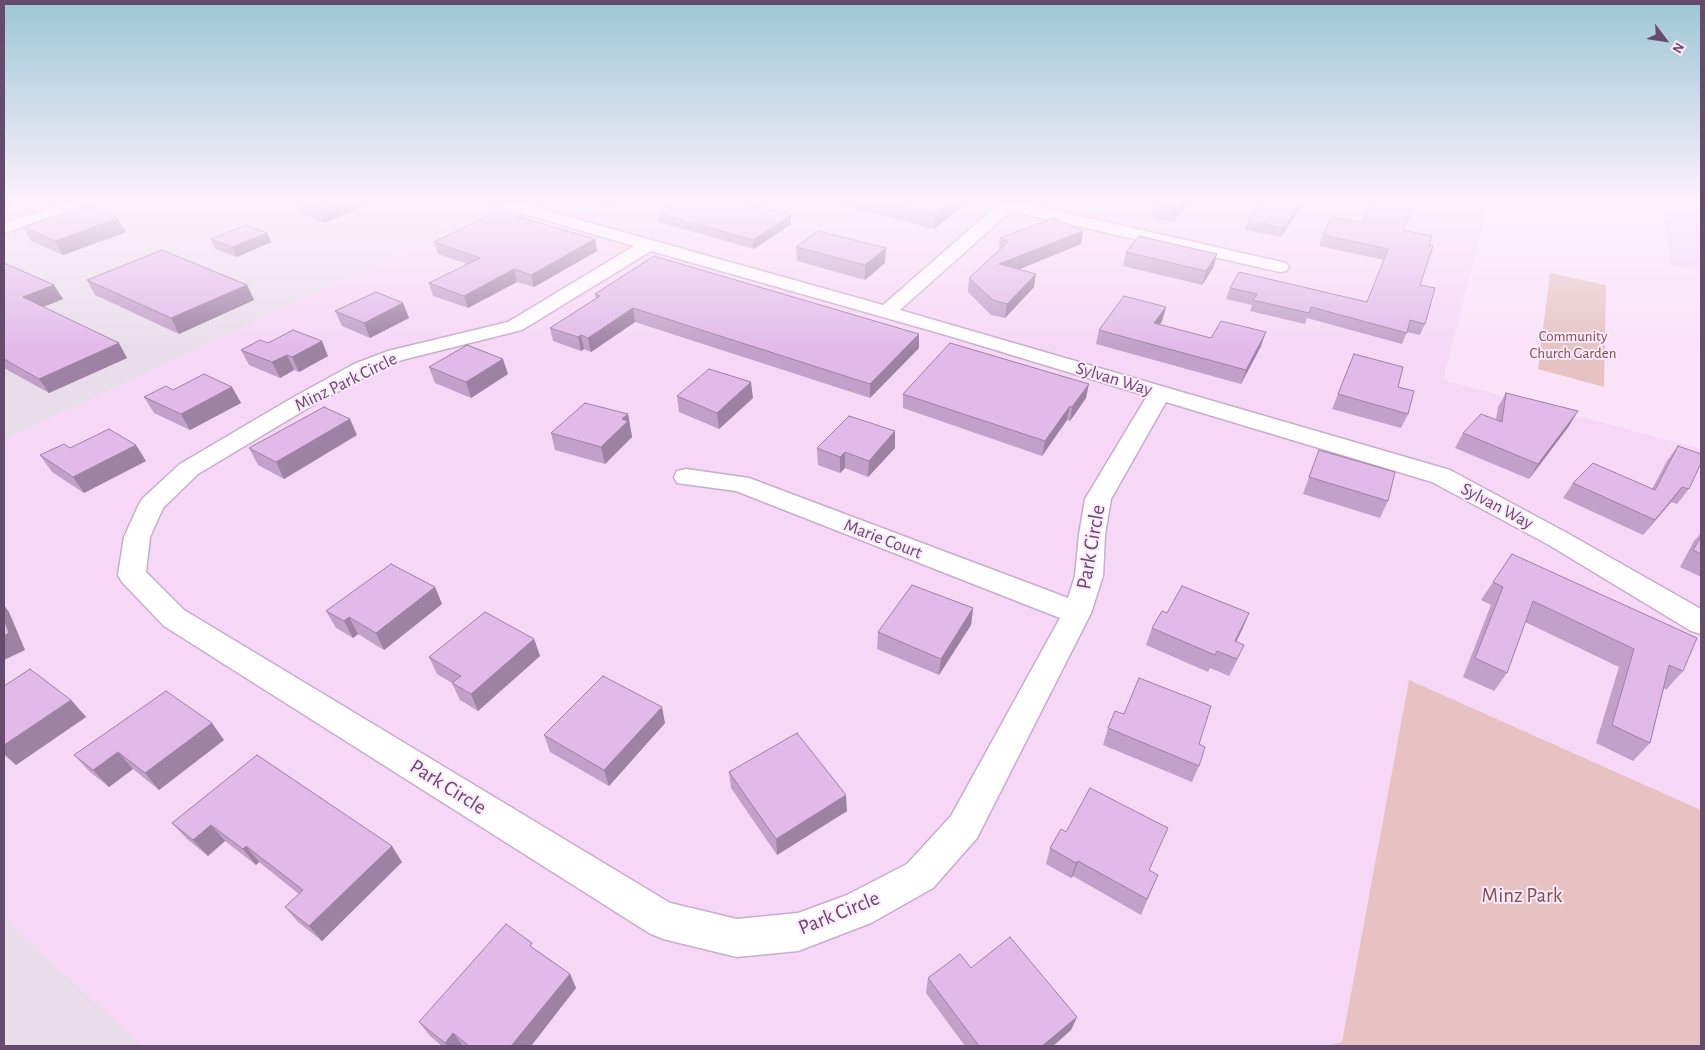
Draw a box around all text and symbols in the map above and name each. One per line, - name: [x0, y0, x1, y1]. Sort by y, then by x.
- north arrow: [1640, 15, 1690, 65]
- text: N: [1669, 40, 1686, 55]
- park label: Community Church Garden: [1530, 327, 1616, 362]
- street label: Minz Park Circle: [291, 348, 401, 416]
- street label: Sylvan Way: [1073, 357, 1155, 401]
- street label: Sylvan Way: [1457, 478, 1537, 534]
- street label: Park Circle: [1071, 503, 1111, 591]
- street label: Marie Court: [841, 514, 925, 564]
- street label: Park Circle: [405, 754, 491, 820]
- park label: Minz Park: [1482, 883, 1562, 909]
- street label: Park Circle: [795, 885, 883, 941]

